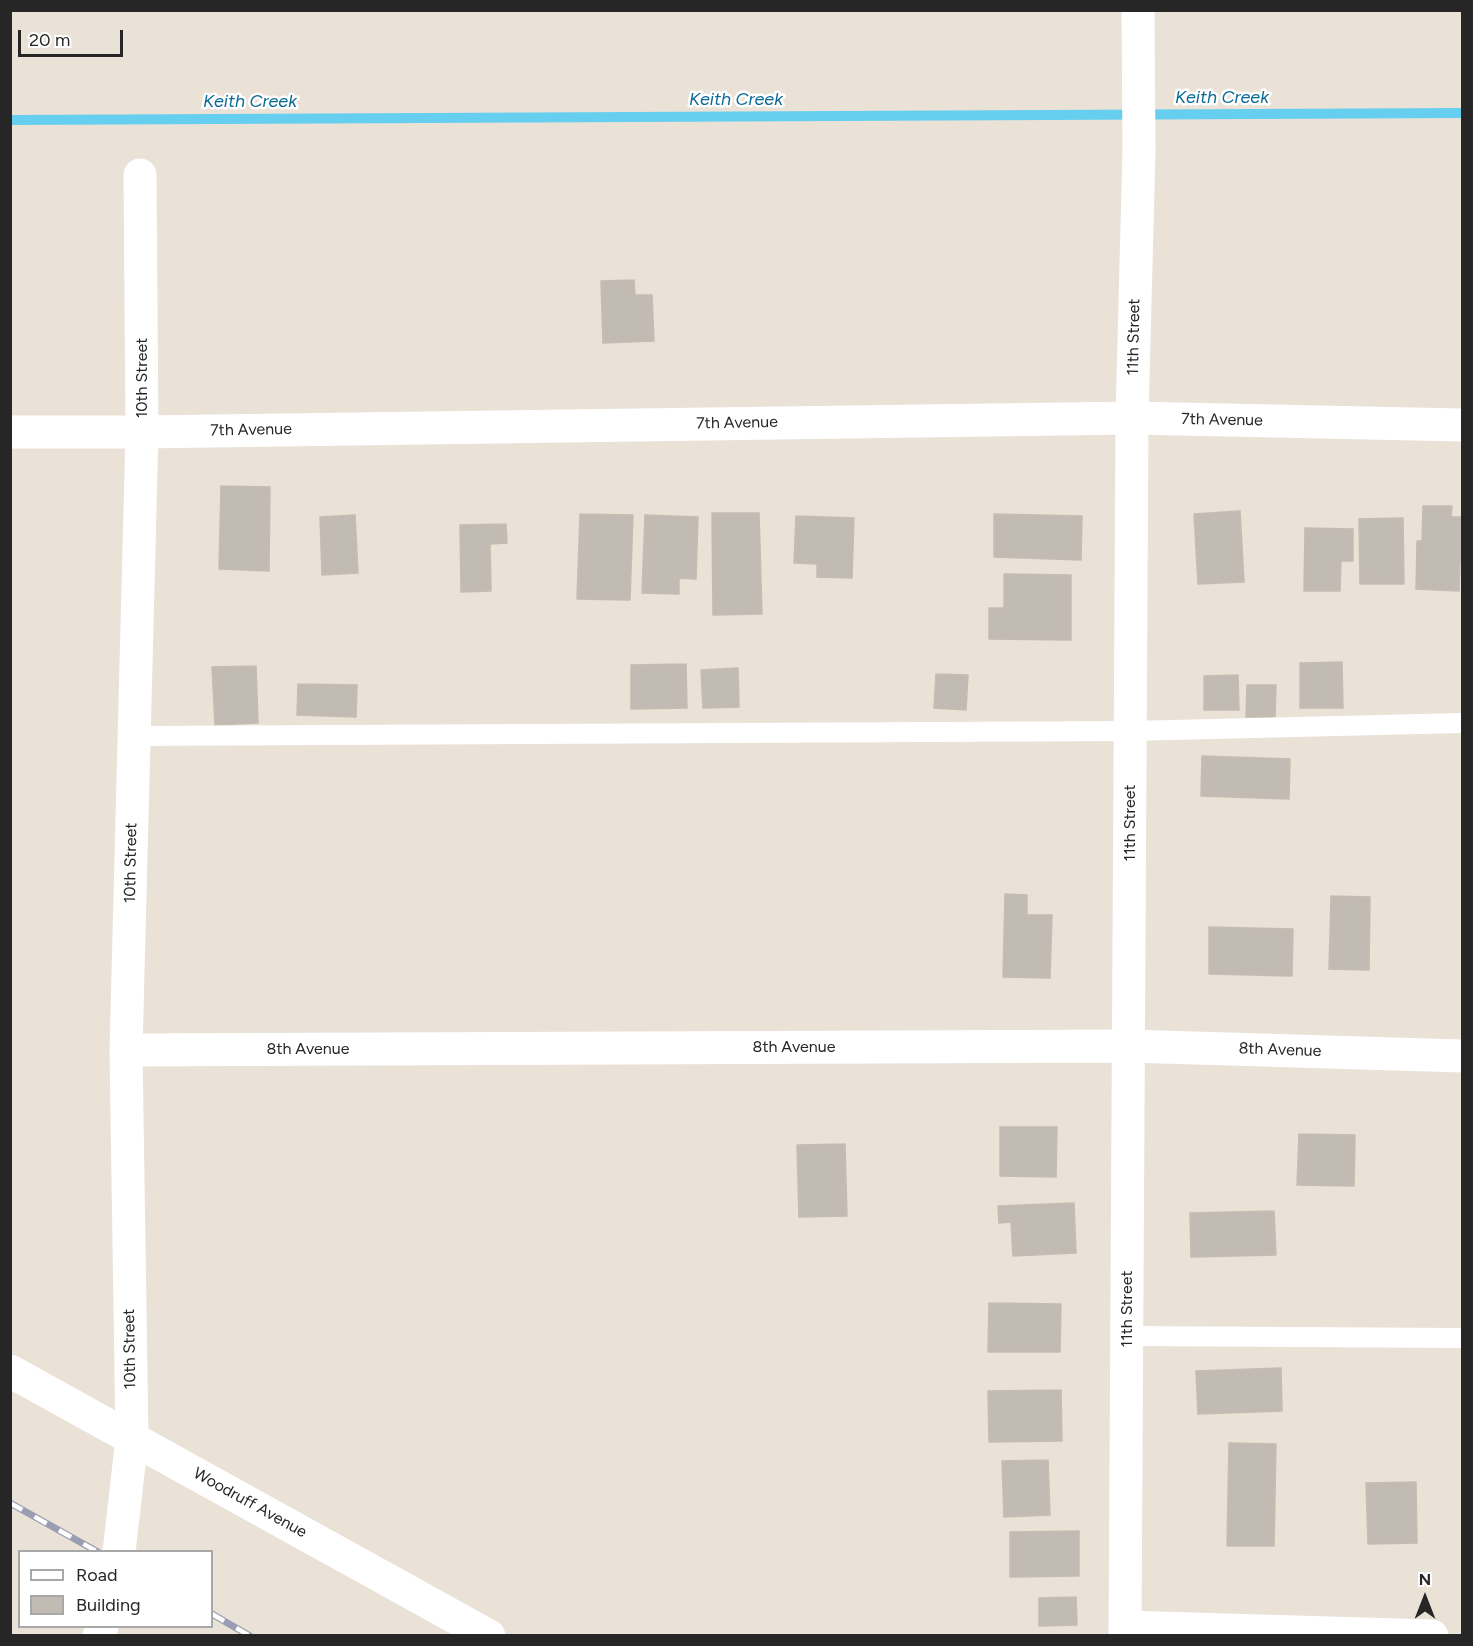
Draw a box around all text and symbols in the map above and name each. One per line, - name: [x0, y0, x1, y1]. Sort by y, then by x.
- scale bar: [21, 18, 126, 56]
- text: 20 m: [29, 29, 70, 51]
- water label: Keith Creek: [1175, 87, 1269, 109]
- water label: Keith Creek: [689, 89, 783, 111]
- water label: Keith Creek: [203, 91, 297, 113]
- street label: 11th Street: [1124, 298, 1144, 376]
- street label: 10th Street: [132, 338, 152, 418]
- street label: 7th Avenue: [1181, 410, 1263, 430]
- street label: 7th Avenue: [696, 413, 778, 433]
- street label: 7th Avenue: [210, 420, 292, 440]
- street label: 11th Street: [1120, 785, 1140, 861]
- street label: 10th Street: [121, 823, 141, 903]
- street label: 8th Avenue: [753, 1037, 835, 1057]
- street label: 8th Avenue: [267, 1039, 349, 1059]
- street label: 8th Avenue: [1238, 1039, 1322, 1061]
- street label: 11th Street: [1117, 1271, 1137, 1347]
- street label: 10th Street: [120, 1309, 140, 1389]
- street label: Woodruff Avenue: [190, 1464, 310, 1542]
- legend: [18, 1550, 213, 1628]
- text: Road: [76, 1564, 117, 1586]
- north arrow: [1395, 1568, 1455, 1628]
- text: N: [1419, 1570, 1431, 1589]
- text: Building: [76, 1594, 141, 1616]

